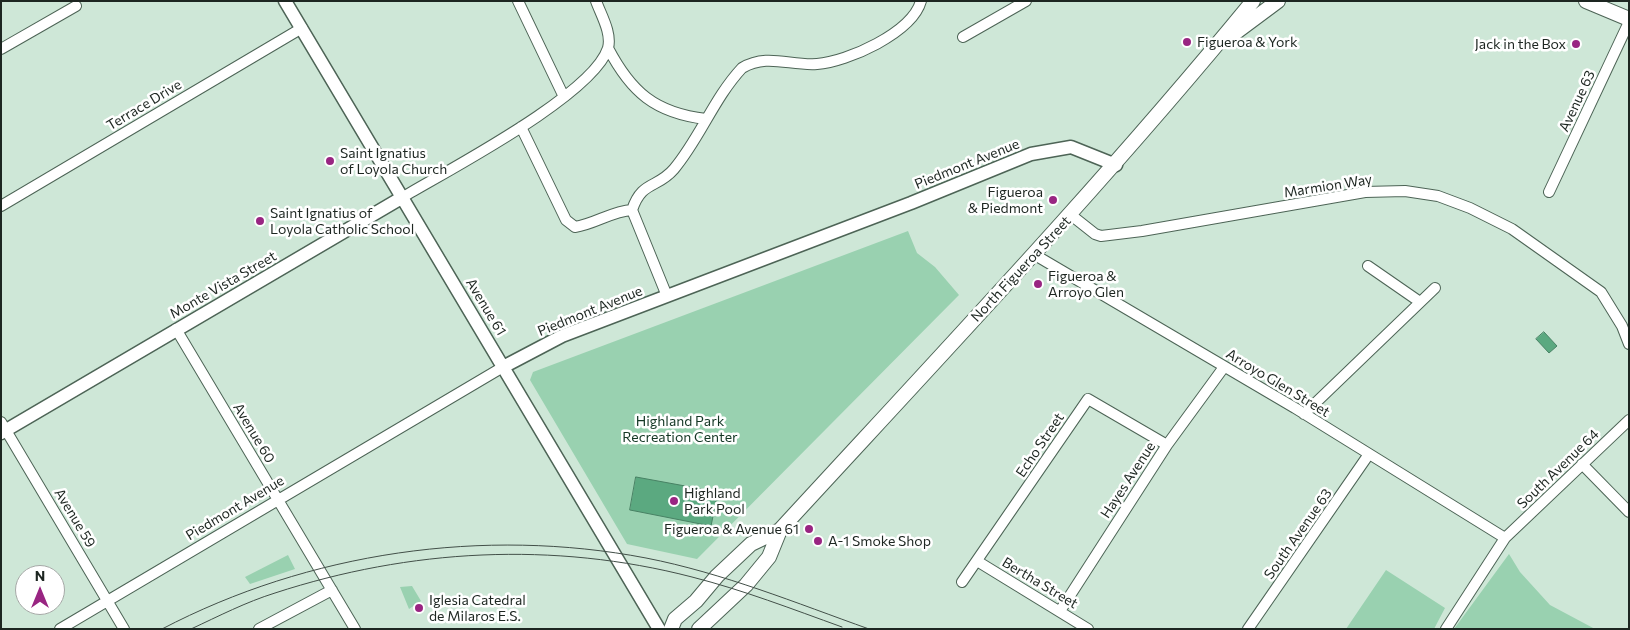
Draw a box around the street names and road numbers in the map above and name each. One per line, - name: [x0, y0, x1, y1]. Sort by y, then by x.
- street label: Avenue 63: [1555, 68, 1599, 134]
- street label: Terrace Drive: [103, 76, 185, 134]
- street label: Piedmont Avenue: [912, 135, 1022, 193]
- street label: Marmion Way: [1283, 171, 1373, 201]
- street label: North Figueroa Street: [968, 213, 1074, 325]
- street label: Monte Vista Street: [167, 248, 279, 322]
- street label: Avenue 61: [462, 275, 510, 339]
- street label: Piedmont Avenue: [535, 282, 645, 340]
- street label: Arroyo Glen Street: [1223, 345, 1333, 421]
- street label: Avenue 60: [230, 400, 278, 466]
- street label: Echo Street: [1012, 410, 1068, 480]
- street label: South Avenue 64: [1514, 426, 1602, 512]
- street label: Hayes Avenue: [1097, 439, 1159, 521]
- street label: Piedmont Avenue: [183, 472, 287, 544]
- street label: Avenue 59: [51, 485, 99, 551]
- street label: South Avenue 63: [1261, 486, 1335, 582]
- street label: Bertha Street: [999, 554, 1081, 612]

